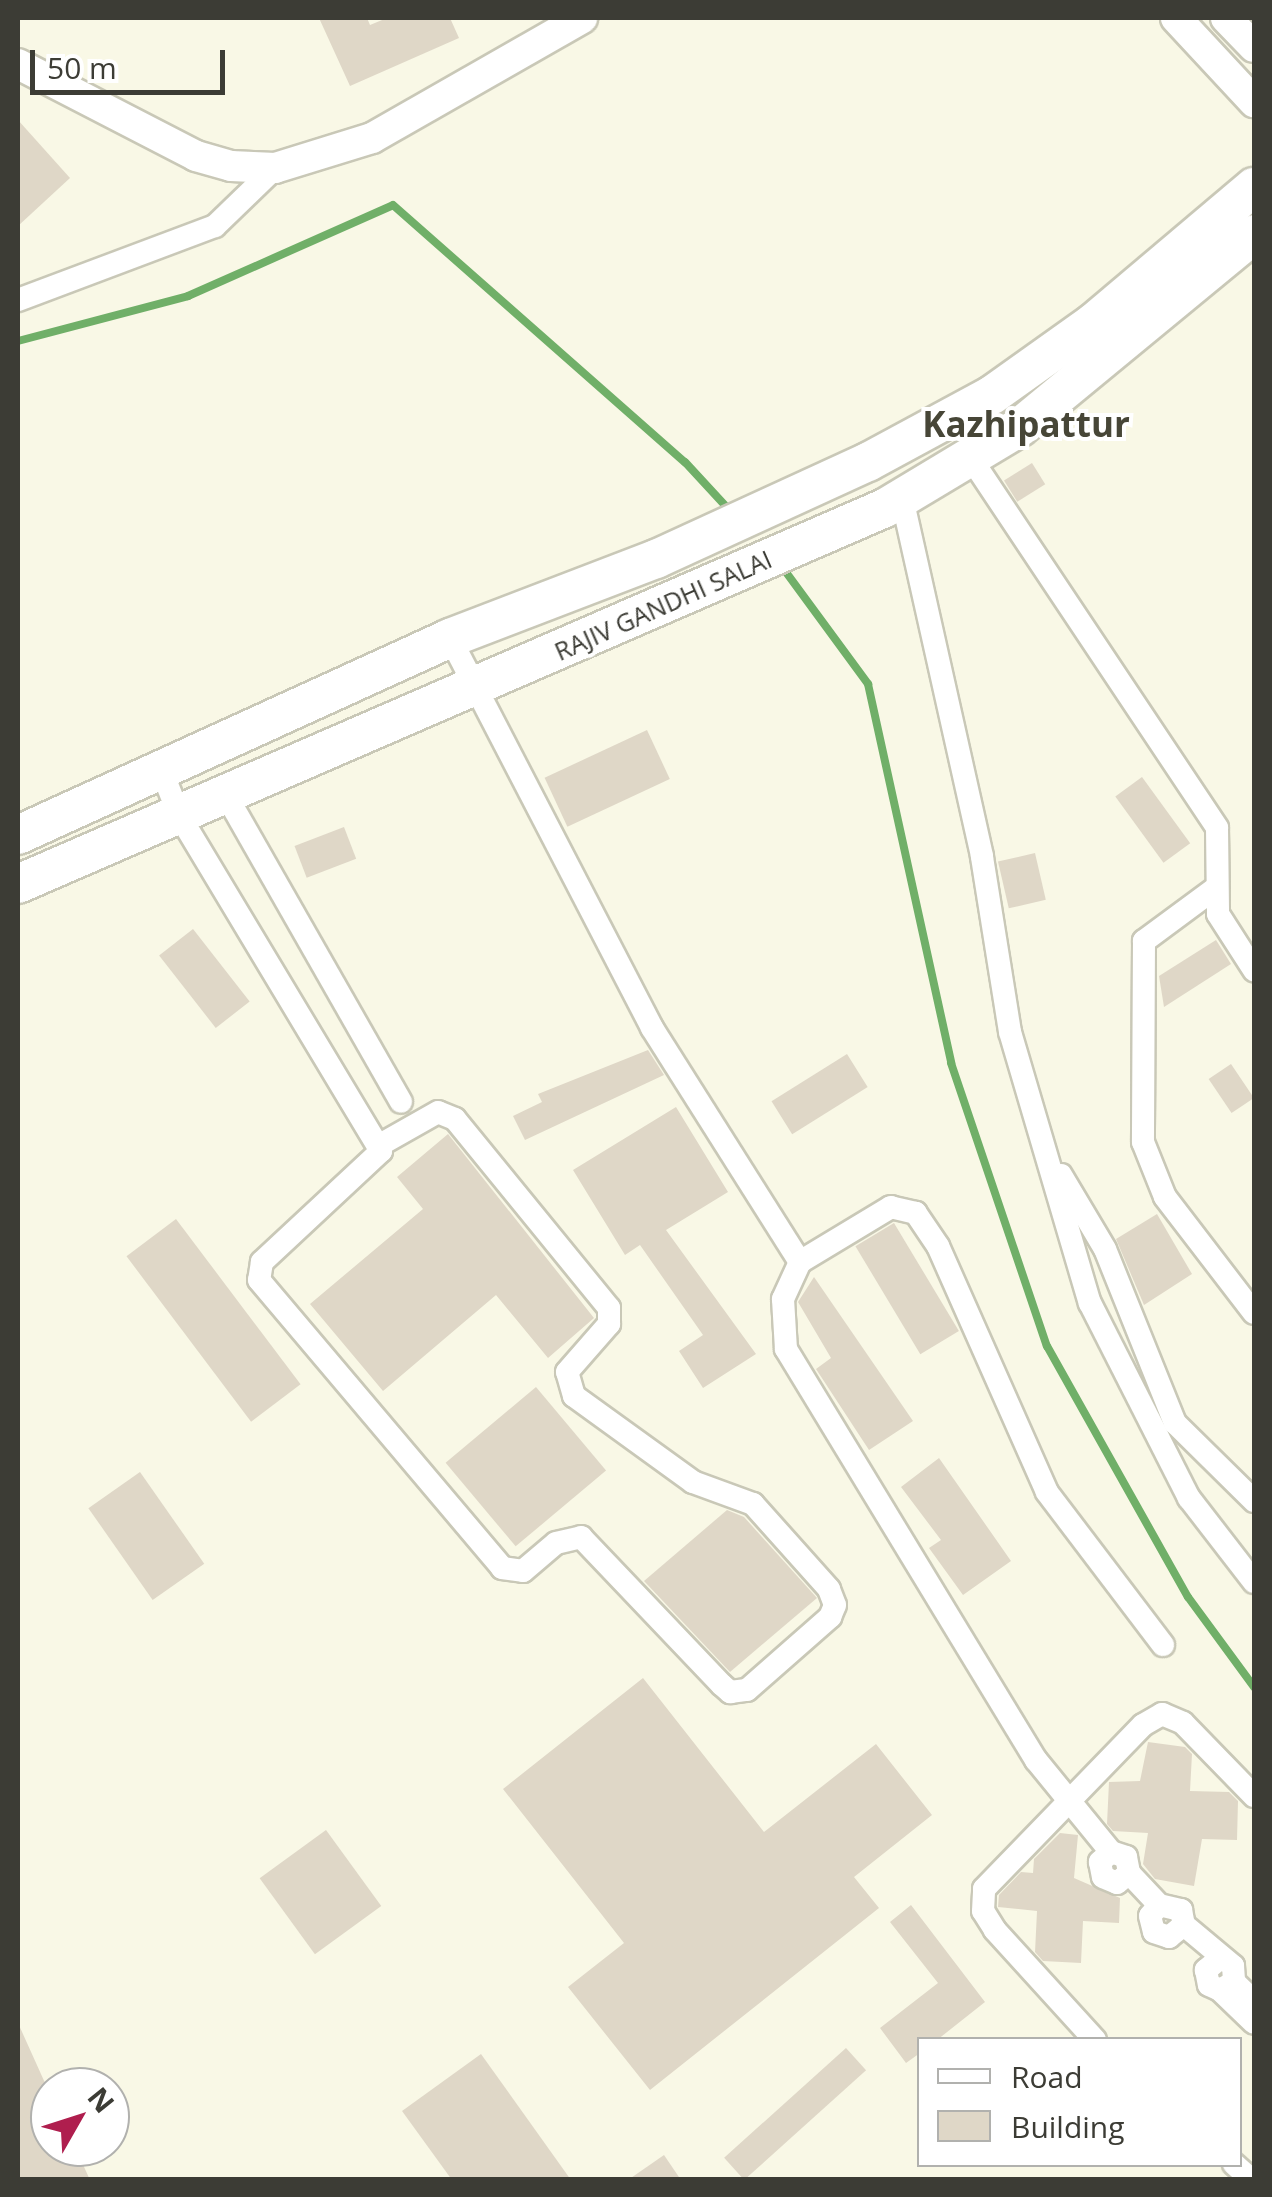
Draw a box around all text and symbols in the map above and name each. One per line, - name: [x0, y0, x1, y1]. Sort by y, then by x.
- scale bar: [35, 30, 230, 92]
- text: 50 m: [47, 47, 117, 88]
- district label: Kazhipattur: [922, 403, 1130, 445]
- street label: RAJIV GANDHI SALAI: [550, 544, 776, 666]
- legend: [917, 2037, 1242, 2167]
- text: Road: [1011, 2056, 1083, 2097]
- north arrow: [30, 2067, 130, 2167]
- text: N: [80, 2079, 124, 2120]
- text: Building: [1011, 2106, 1125, 2147]

